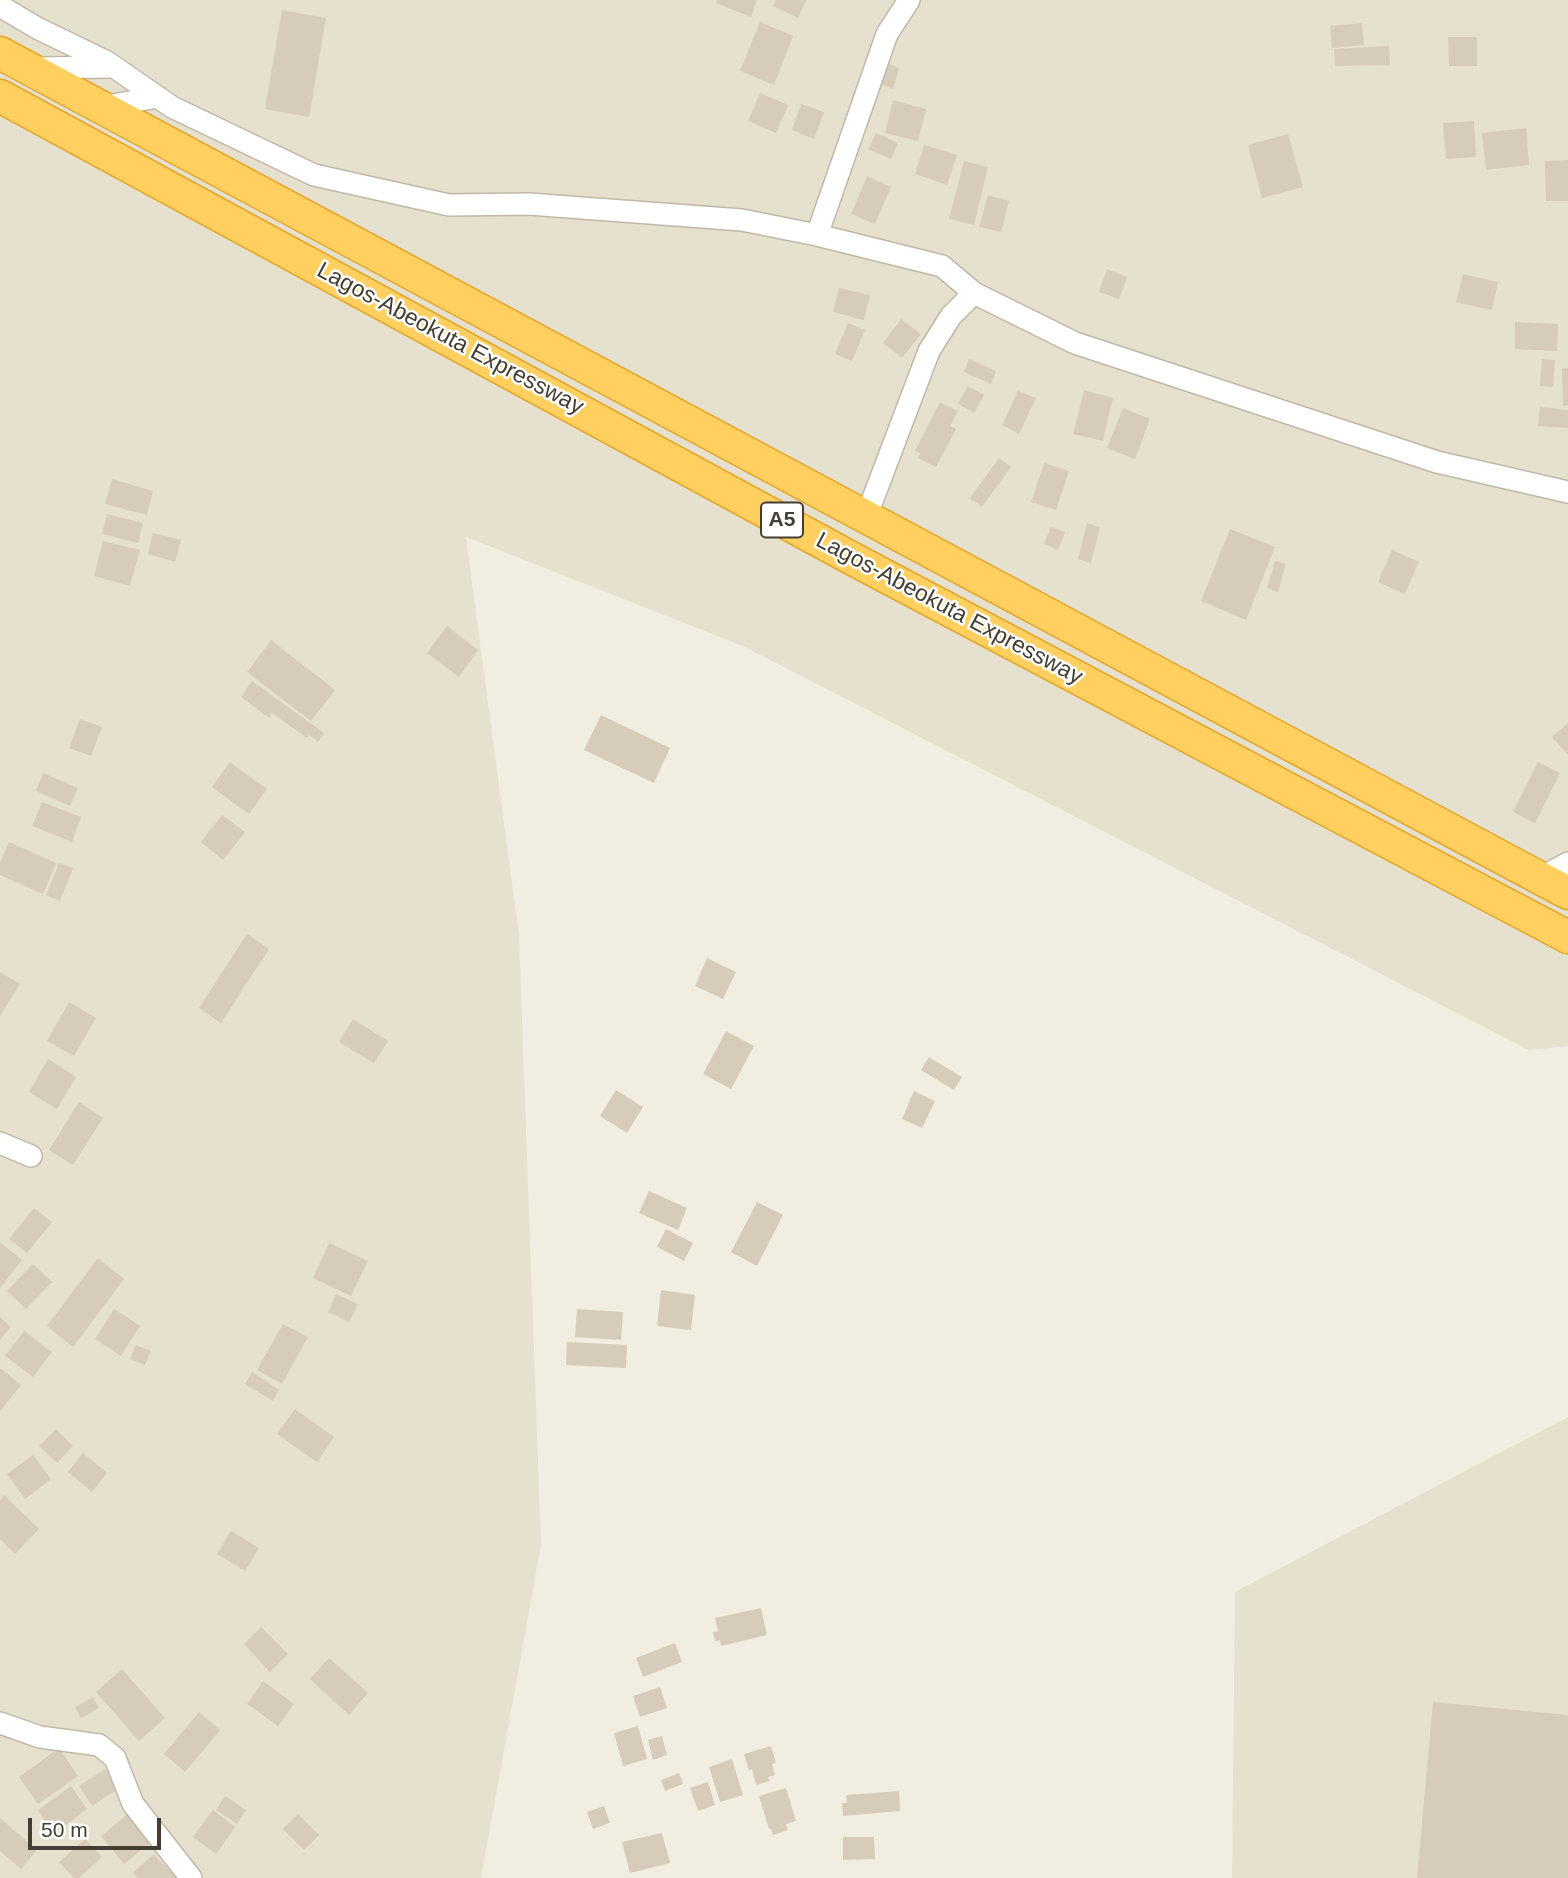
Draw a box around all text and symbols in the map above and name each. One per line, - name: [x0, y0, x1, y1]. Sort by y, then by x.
- street label: Lagos-Abeokuta Expressway: [312, 257, 588, 421]
- road number: A5: [761, 503, 803, 538]
- street label: Lagos-Abeokuta Expressway: [811, 527, 1087, 691]
- scale bar: [32, 1804, 164, 1848]
- text: 50 m: [41, 1818, 88, 1841]

